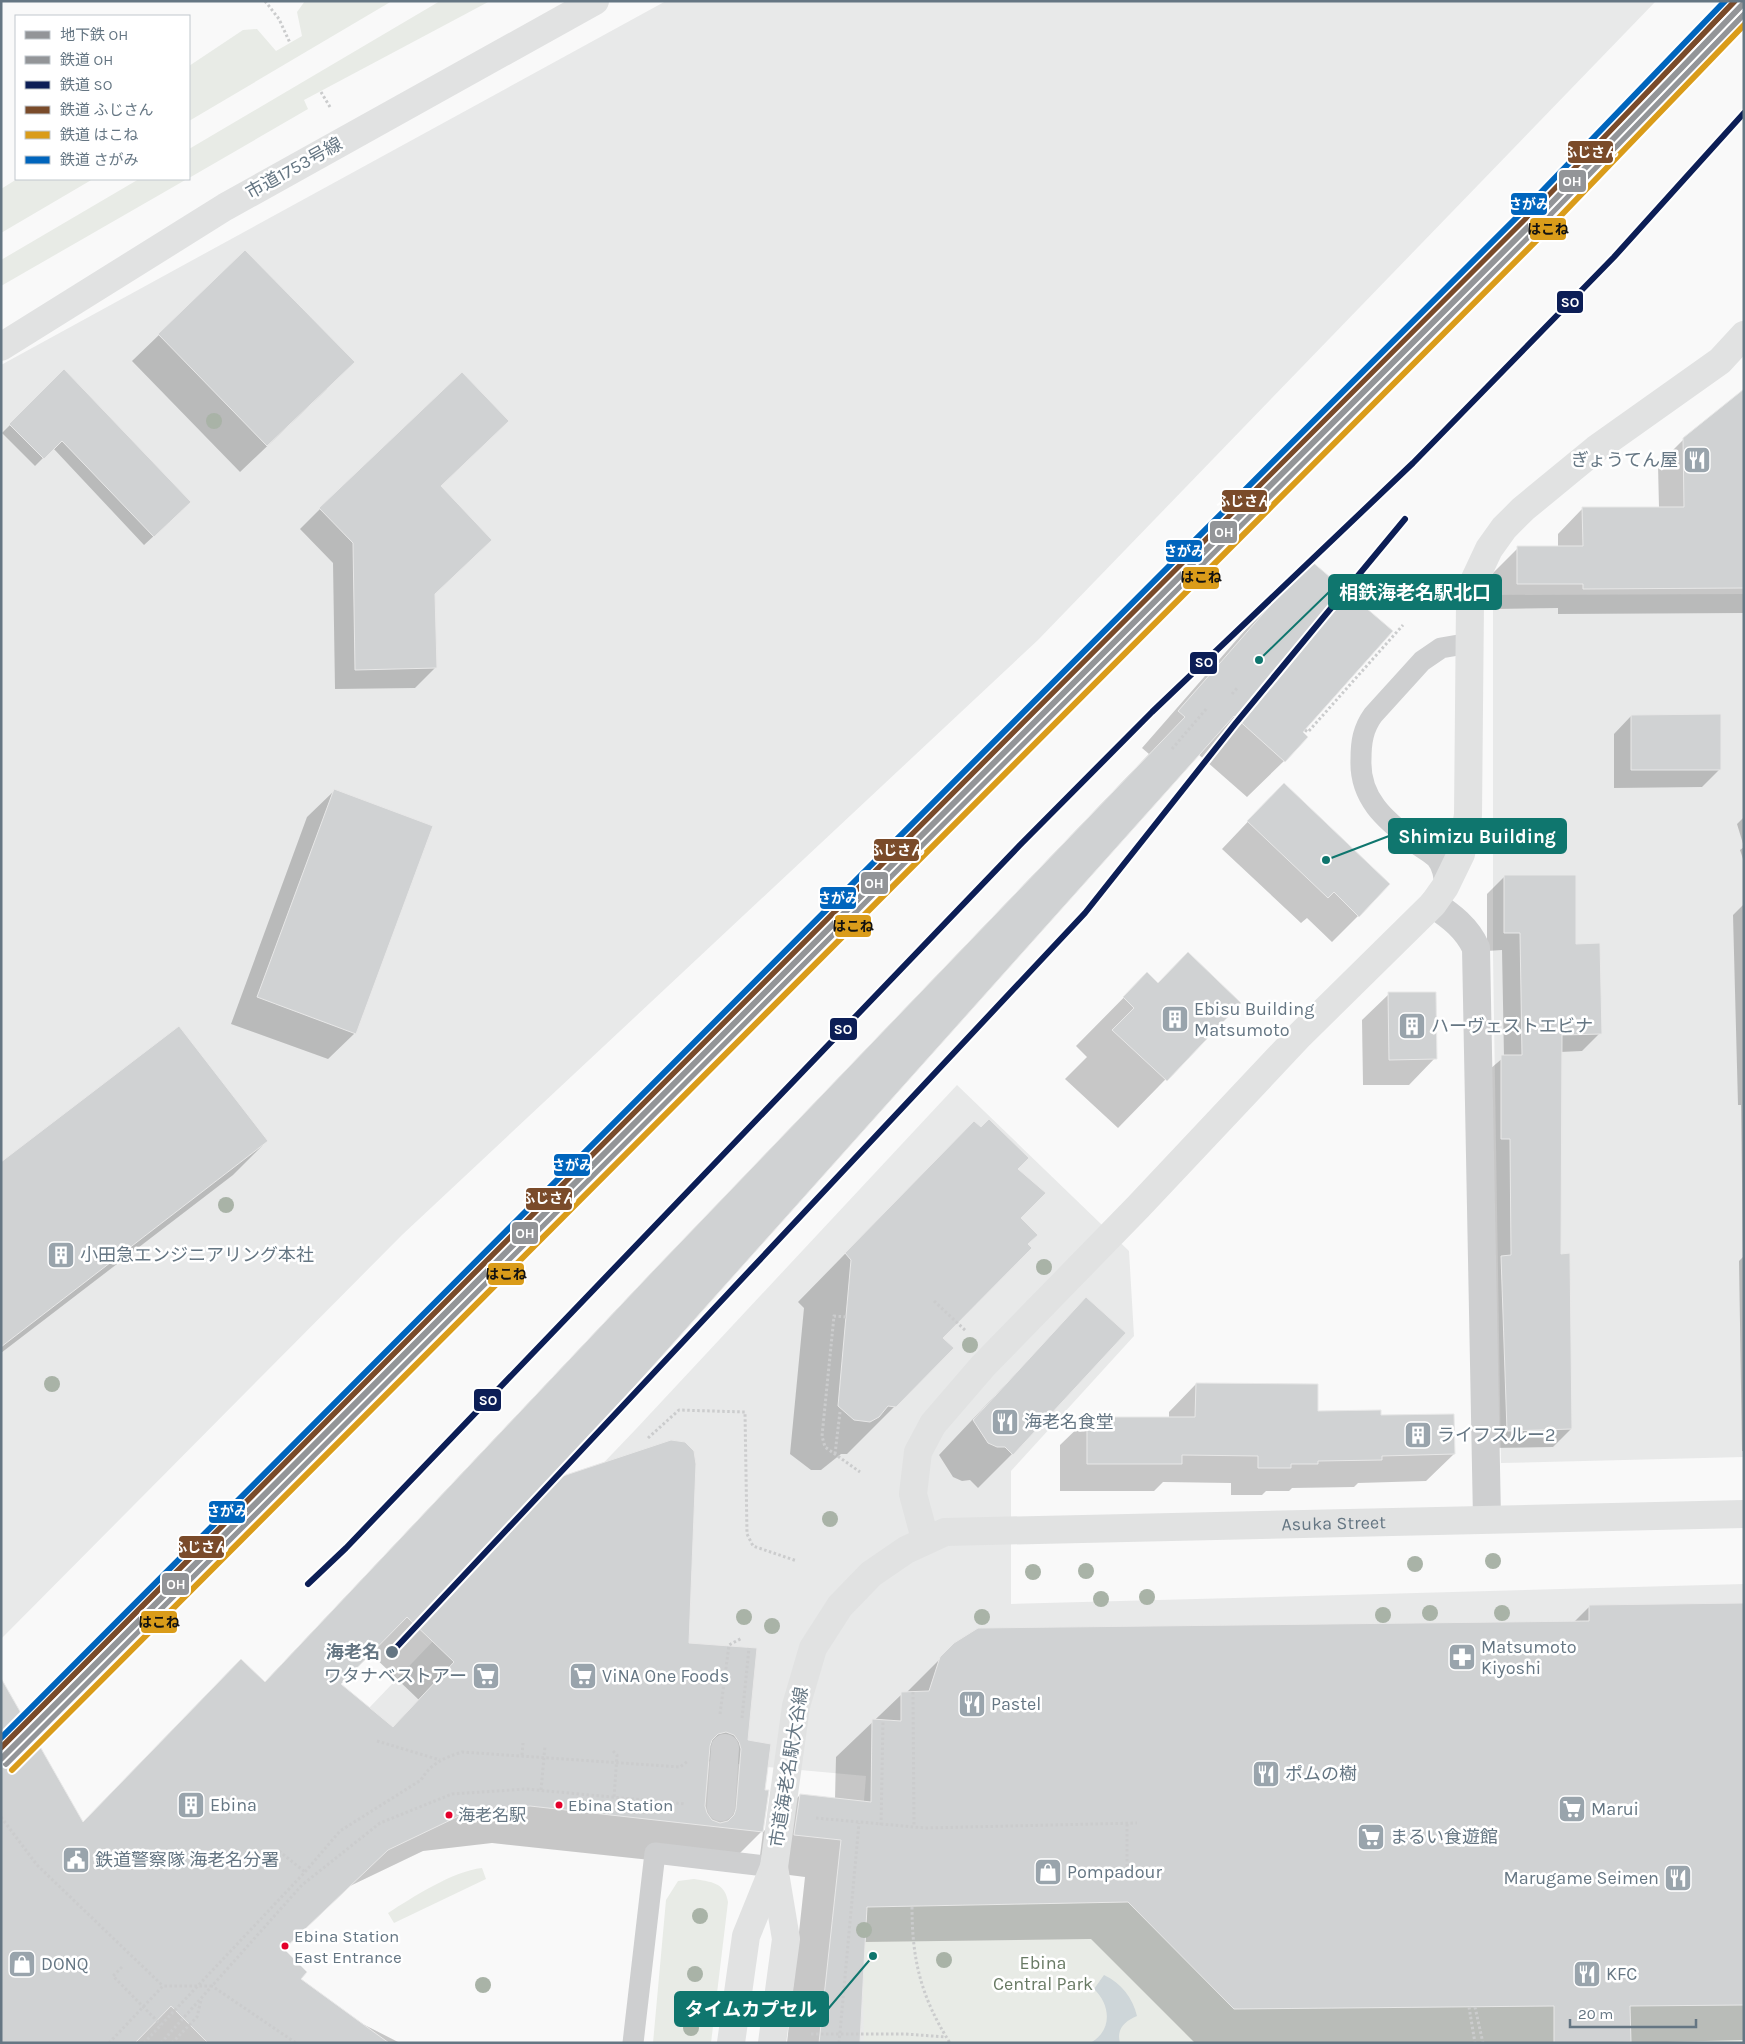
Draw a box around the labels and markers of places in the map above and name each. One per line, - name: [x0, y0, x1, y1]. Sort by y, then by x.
- restaurant icon: ぎょうてん屋: [1682, 445, 1712, 475]
- place label: ぎょうてん屋: [1571, 449, 1678, 471]
- callout: 相鉄海老名駅北口: [1329, 575, 1501, 609]
- callout: Shimizu Building: [1389, 819, 1566, 853]
- place label: Ebisu Building Matsumoto: [1194, 998, 1314, 1041]
- building icon: Ebisu Building Matsumoto: [1160, 1004, 1190, 1034]
- building icon: ハーヴェストエビナ: [1397, 1011, 1427, 1041]
- place label: ハーヴェストエビナ: [1431, 1015, 1593, 1037]
- building icon: 小田急エンジニアリング本社: [46, 1240, 76, 1270]
- place label: 小田急エンジニアリング本社: [80, 1244, 314, 1266]
- restaurant icon: 海老名食堂: [990, 1407, 1020, 1437]
- place label: 海老名食堂: [1024, 1411, 1114, 1433]
- building icon: ライフスルー2: [1403, 1420, 1433, 1450]
- place label: ライフスルー2: [1437, 1424, 1555, 1446]
- place label: Matsumoto Kiyoshi: [1481, 1636, 1577, 1679]
- place label: 海老名: [326, 1641, 380, 1663]
- pharmacy icon: Matsumoto Kiyoshi: [1447, 1642, 1477, 1672]
- marker: 海老名: [384, 1644, 400, 1660]
- supermarket icon: ワタナベストアー: [471, 1661, 501, 1691]
- supermarket icon: ViNA One Foods: [568, 1661, 598, 1691]
- place label: ワタナベストアー: [324, 1665, 467, 1687]
- place label: ViNA One Foods: [602, 1665, 729, 1687]
- restaurant icon: Pastel: [957, 1689, 987, 1719]
- place label: Pastel: [991, 1693, 1041, 1715]
- restaurant icon: ポムの樹: [1251, 1759, 1281, 1789]
- place label: ポムの樹: [1285, 1763, 1357, 1785]
- building icon: Ebina: [176, 1790, 206, 1820]
- place label: Ebina: [210, 1794, 257, 1816]
- supermarket icon: Marui: [1557, 1794, 1587, 1824]
- place label: Ebina Station: [568, 1795, 673, 1815]
- place label: Marui: [1591, 1798, 1639, 1820]
- marker: Ebina Station: [554, 1800, 564, 1810]
- place label: 海老名駅: [458, 1805, 526, 1825]
- marker: 海老名駅: [444, 1810, 454, 1820]
- supermarket icon: まるい食遊館: [1356, 1822, 1386, 1852]
- place label: まるい食遊館: [1390, 1826, 1498, 1848]
- public building icon: 鉄道警察隊 海老名分署: [61, 1845, 91, 1875]
- place label: 鉄道警察隊 海老名分署: [95, 1849, 279, 1871]
- shop icon: Pompadour: [1033, 1857, 1063, 1887]
- place label: Pompadour: [1067, 1861, 1162, 1883]
- restaurant icon: Marugame Seimen: [1663, 1863, 1693, 1893]
- place label: Marugame Seimen: [1504, 1867, 1659, 1889]
- place label: Ebina Station East Entrance: [294, 1926, 402, 1967]
- marker: Ebina Station East Entrance: [280, 1941, 290, 1951]
- shop icon: DONQ: [7, 1949, 37, 1979]
- place label: DONQ: [41, 1953, 89, 1975]
- restaurant icon: KFC: [1572, 1959, 1602, 1989]
- place label: KFC: [1606, 1963, 1637, 1985]
- callout: タイムカプセル: [675, 1992, 828, 2026]

